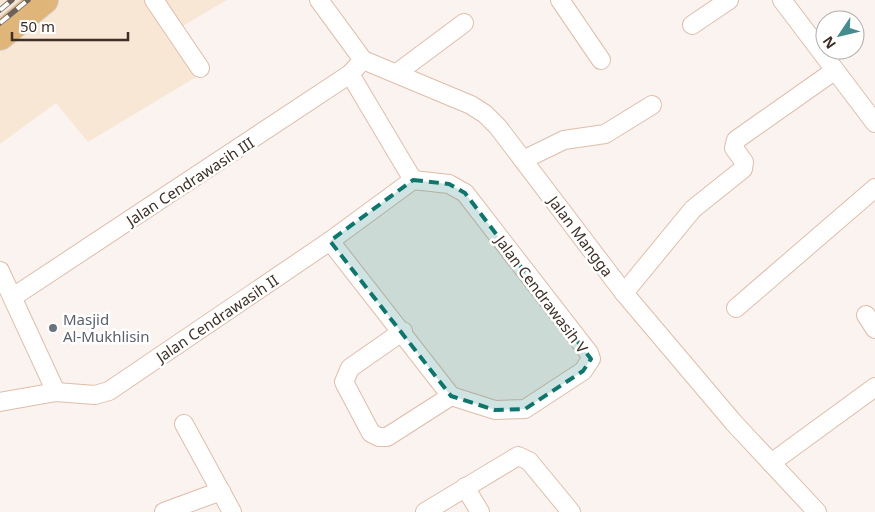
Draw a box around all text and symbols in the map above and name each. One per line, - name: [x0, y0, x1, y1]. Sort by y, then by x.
- scale bar: [12, 10, 129, 42]
- north arrow: [815, 10, 865, 60]
- text: 50 m: [20, 16, 55, 36]
- text: N: [818, 33, 840, 53]
- street label: Jalan Cendrawasih III: [121, 132, 258, 231]
- street label: Jalan Mangga: [543, 190, 618, 280]
- street label: Jalan Cendrawasih V: [490, 230, 593, 357]
- street label: Jalan Cendrawasih II: [150, 270, 282, 367]
- place label: Masjid Al-Mukhlisin: [63, 309, 150, 346]
- marker: Masjid Al-Mukhlisin: [47, 322, 59, 334]

